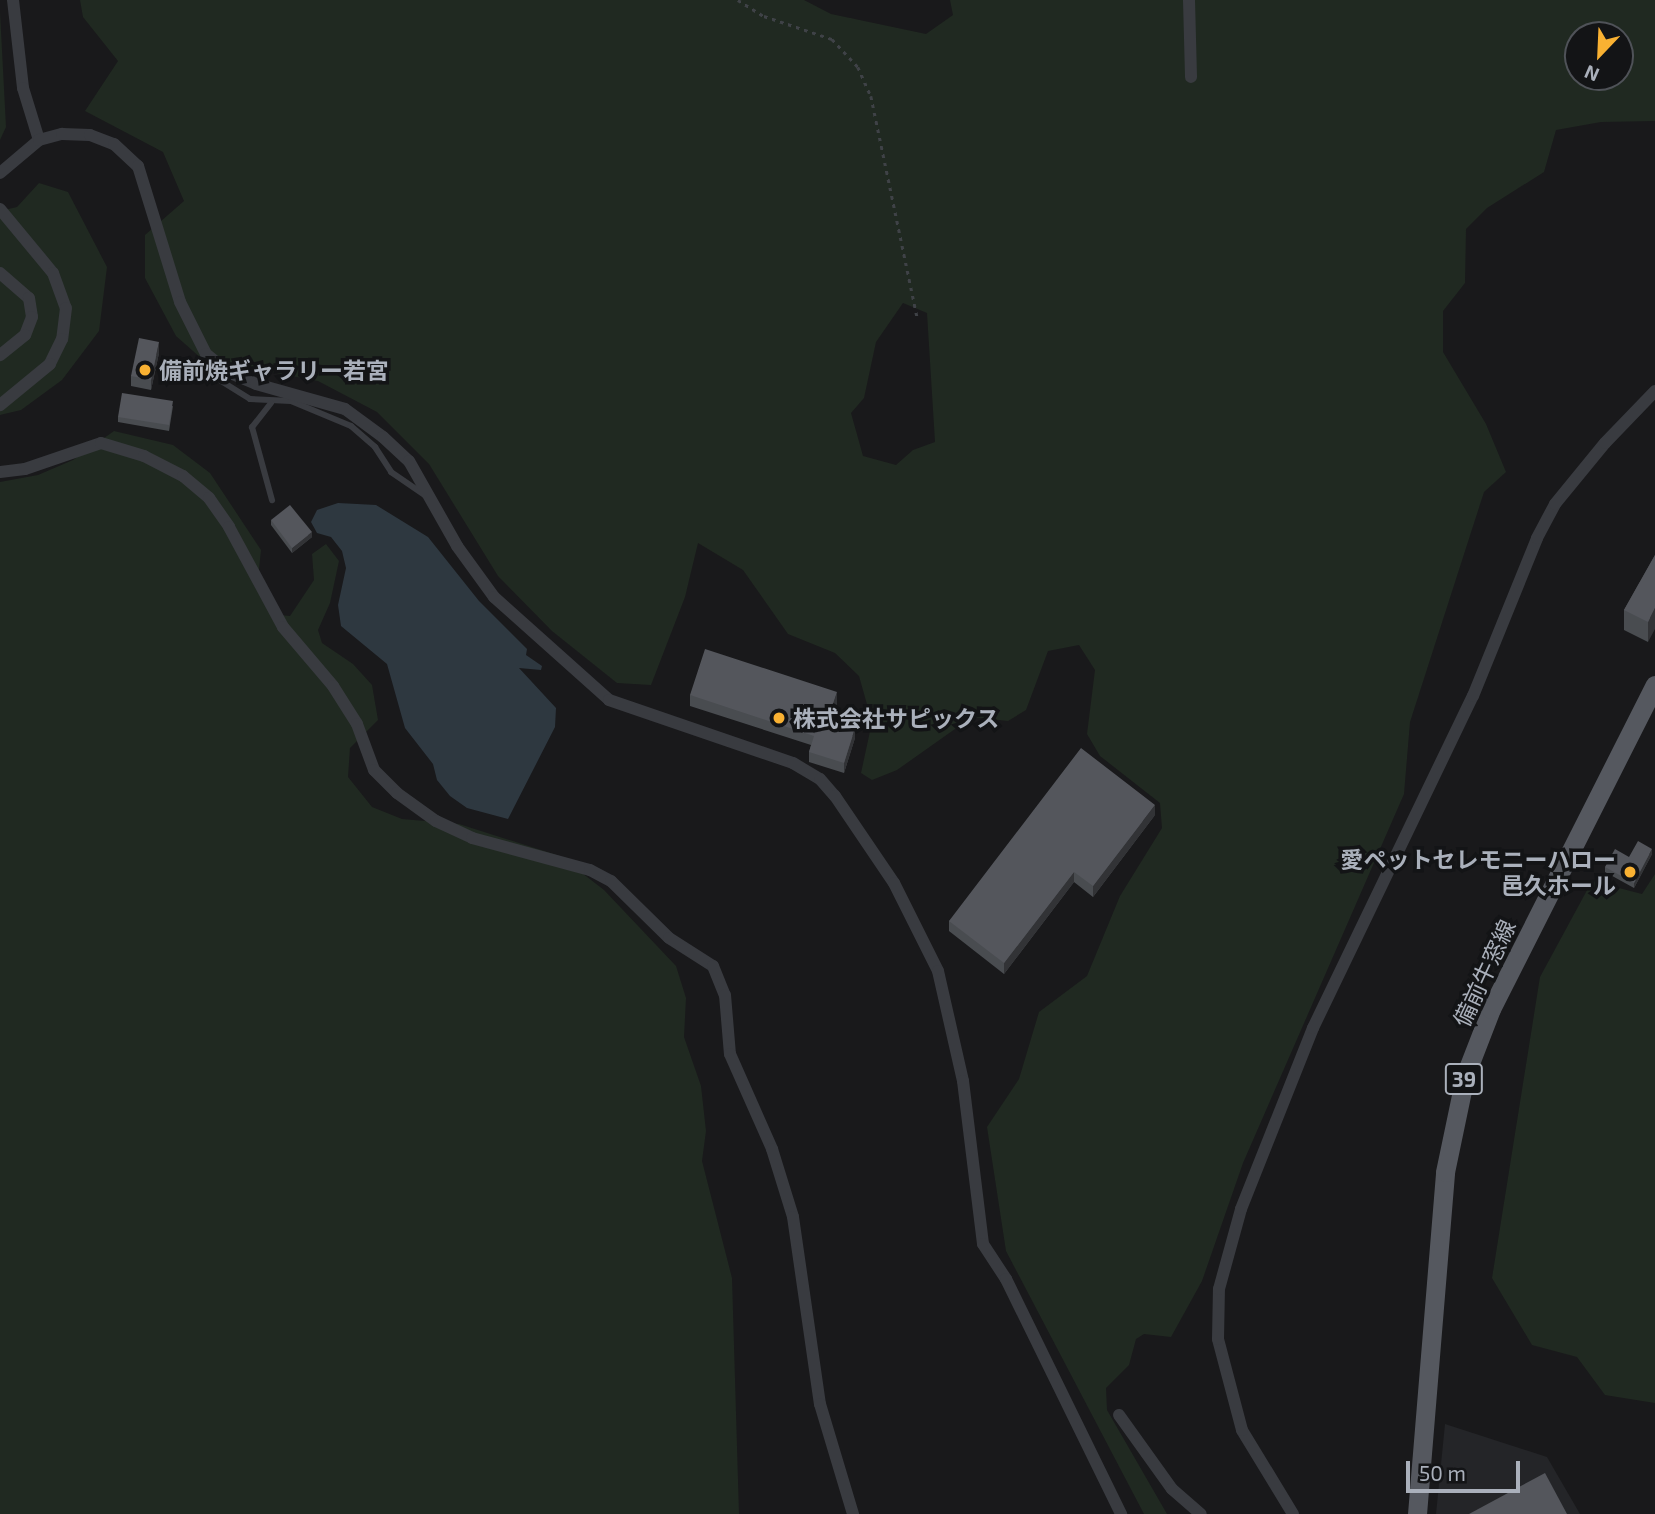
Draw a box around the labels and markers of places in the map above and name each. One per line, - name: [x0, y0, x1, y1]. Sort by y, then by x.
- place label: 備前焼ギャラリー若宮: [159, 356, 389, 384]
- marker: 備前焼ギャラリー若宮: [137, 362, 153, 378]
- place label: 株式会社サピックス: [793, 704, 1000, 732]
- marker: 株式会社サピックス: [771, 710, 787, 726]
- place label: 愛ペットセレモニーハロー 邑久ホール: [1340, 845, 1616, 899]
- marker: 愛ペットセレモニーハロー 邑久ホール: [1622, 864, 1638, 880]

